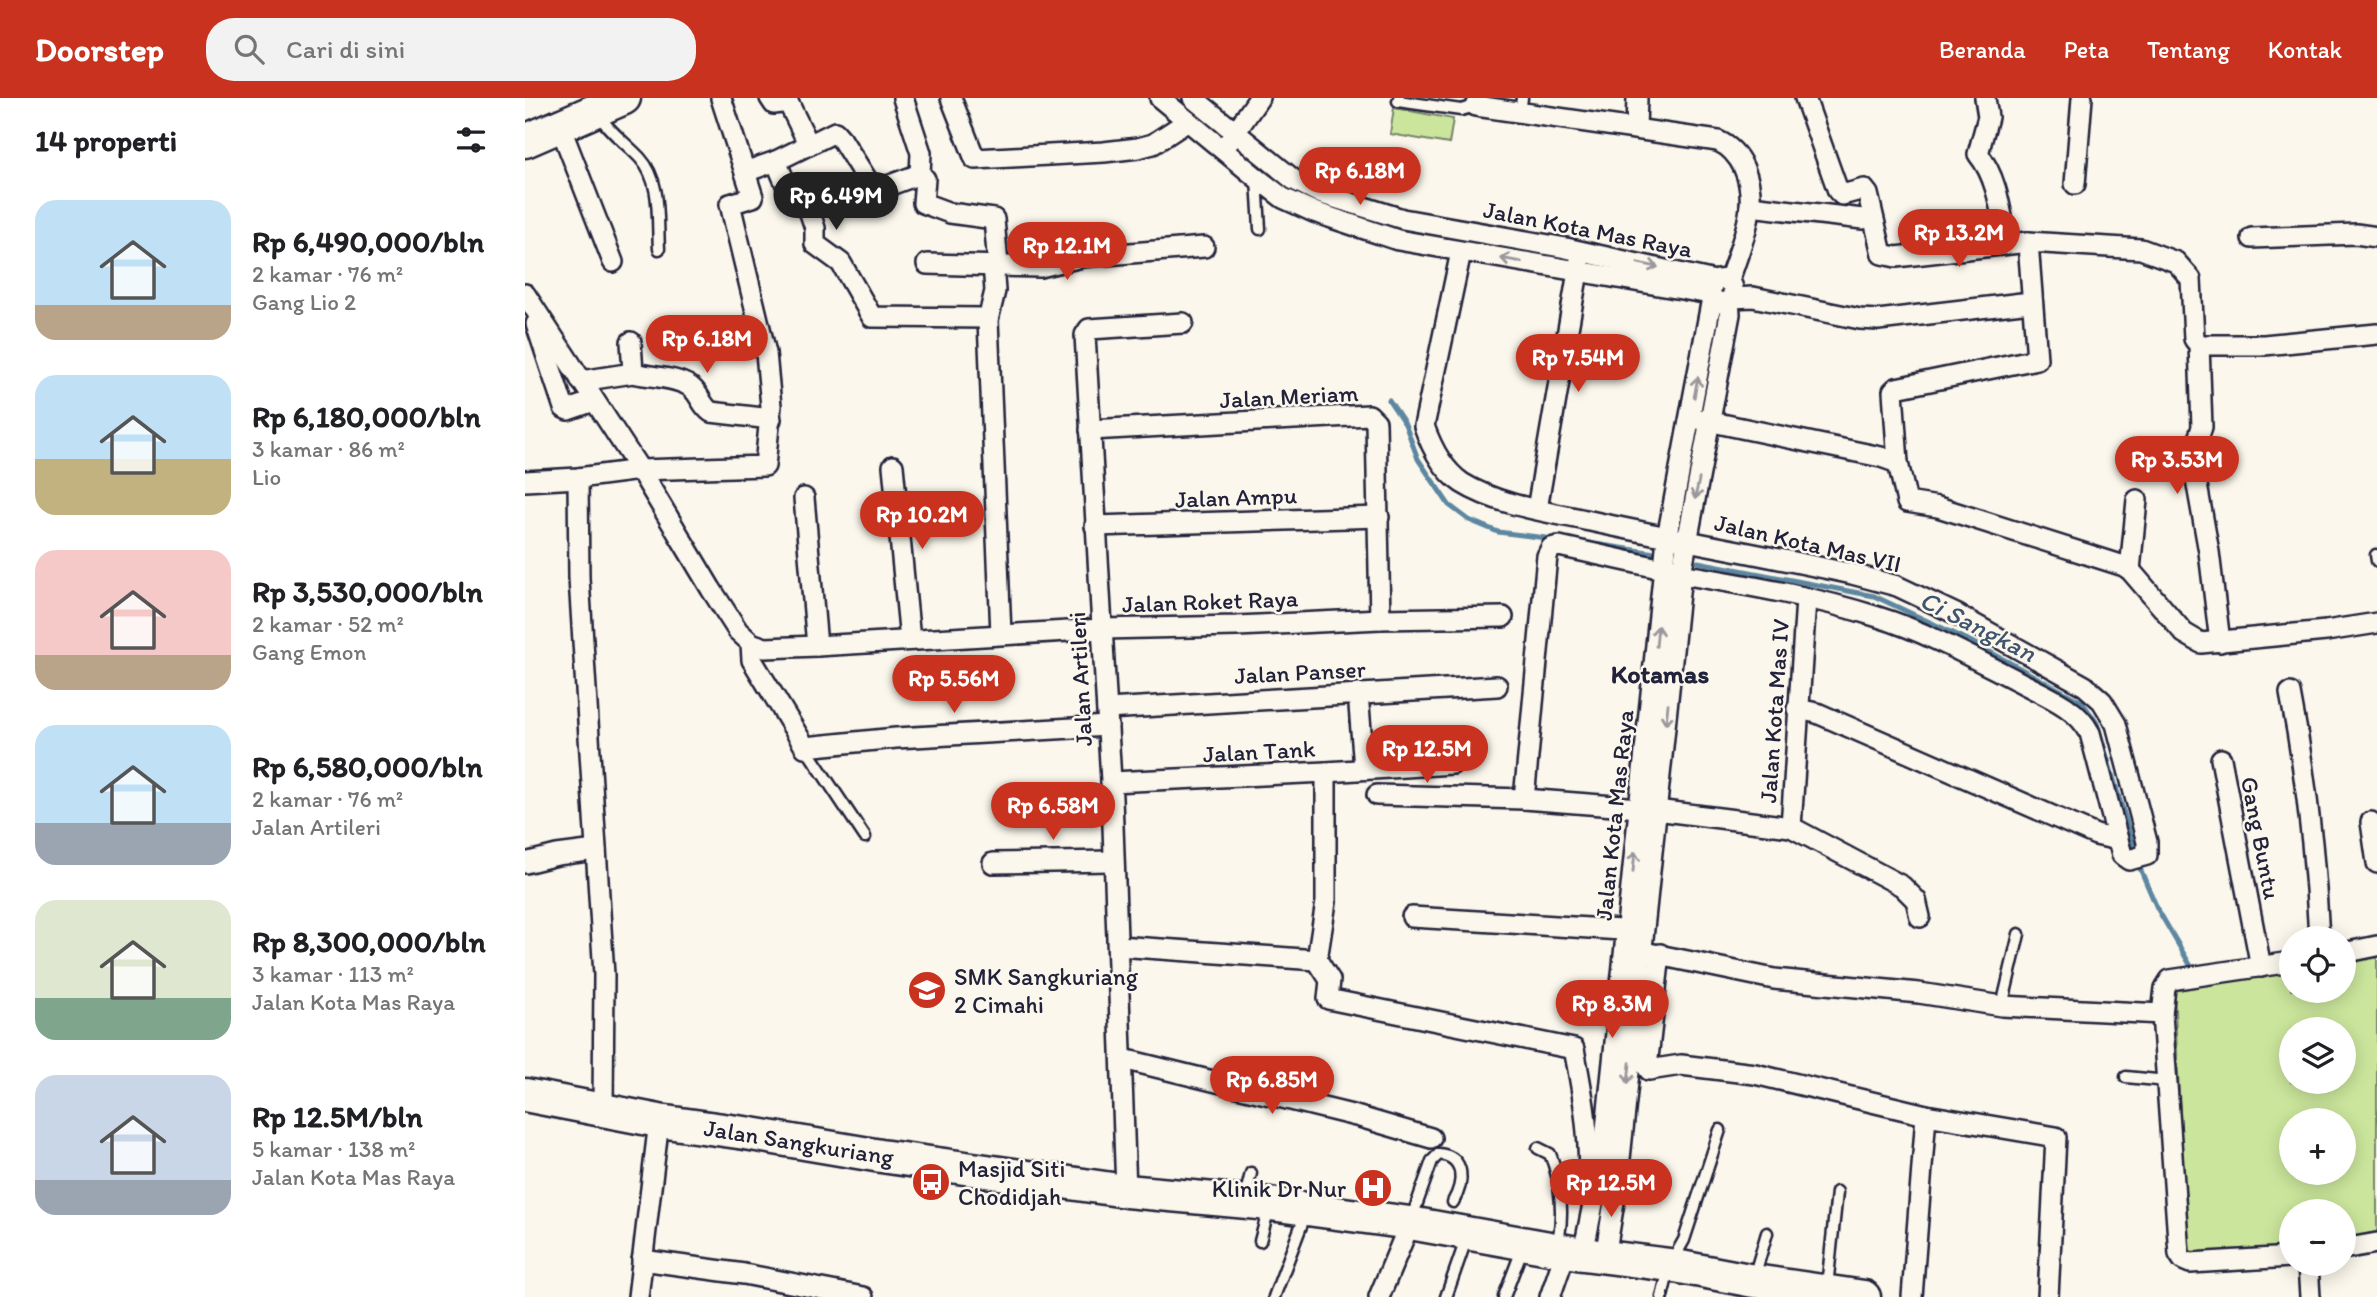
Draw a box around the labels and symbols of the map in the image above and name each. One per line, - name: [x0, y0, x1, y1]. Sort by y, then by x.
- pin: Rp 6.18M: [1288, 148, 1432, 207]
- pin: Rp 6.49M: [764, 172, 908, 232]
- street label: Jalan Kota Mas Raya: [1481, 195, 1695, 264]
- pin: Rp 13.2M: [1887, 209, 2031, 269]
- pin: Rp 12.1M: [995, 222, 1139, 282]
- one-way arrow: [1500, 253, 1523, 266]
- one-way arrow: [1636, 259, 1659, 273]
- pin: Rp 6.18M: [635, 316, 779, 375]
- pin: Rp 7.54M: [1506, 334, 1650, 394]
- one-way arrow: [1690, 376, 1703, 399]
- street label: Jalan Meriam: [1219, 378, 1359, 414]
- pin: Rp 3.53M: [2105, 436, 2249, 496]
- one-way arrow: [1690, 477, 1704, 500]
- street label: Jalan Ampu: [1174, 480, 1298, 514]
- pin: Rp 10.2M: [850, 491, 994, 551]
- street label: Jalan Kota Mas VII: [1712, 507, 1904, 579]
- street label: Jalan Roket Raya: [1121, 583, 1299, 619]
- water label: Ci Sangkan: [1915, 583, 2042, 669]
- street label: Jalan Artileri: [1062, 611, 1098, 747]
- street label: Jalan Kota Mas IV: [1753, 618, 1795, 804]
- one-way arrow: [1651, 625, 1664, 648]
- street label: Jalan Panser: [1234, 654, 1366, 690]
- pin: Rp 5.56M: [882, 656, 1026, 715]
- district label: Kotamas: [1611, 658, 1709, 690]
- one-way arrow: [1660, 702, 1673, 725]
- street label: Jalan Kota Mas Raya: [1589, 708, 1640, 922]
- pin: Rp 12.5M: [1355, 726, 1499, 785]
- street label: Jalan Tank: [1202, 734, 1316, 768]
- street label: Gang Buntu: [2235, 774, 2287, 902]
- pin: Rp 6.58M: [981, 782, 1125, 842]
- one-way arrow: [1628, 851, 1641, 874]
- place label: SMK Sangkuriang 2 Cimahi: [954, 962, 1139, 1019]
- school or university icon: SMK Sangkuriang 2 Cimahi: [906, 969, 948, 1011]
- pin: Rp 8.3M: [1547, 981, 1677, 1040]
- pin: Rp 6.85M: [1200, 1056, 1344, 1116]
- one-way arrow: [1622, 1061, 1635, 1084]
- street label: Jalan Sangkuriang: [702, 1113, 897, 1171]
- place label: Masjid Siti Chodidjah: [958, 1154, 1065, 1211]
- pin: Rp 12.5M: [1539, 1160, 1683, 1219]
- bus stop icon: Masjid Siti Chodidjah: [910, 1161, 952, 1203]
- hospital icon: Klinik Dr Nur: [1352, 1167, 1394, 1209]
- place label: Klinik Dr Nur: [1212, 1174, 1346, 1203]

